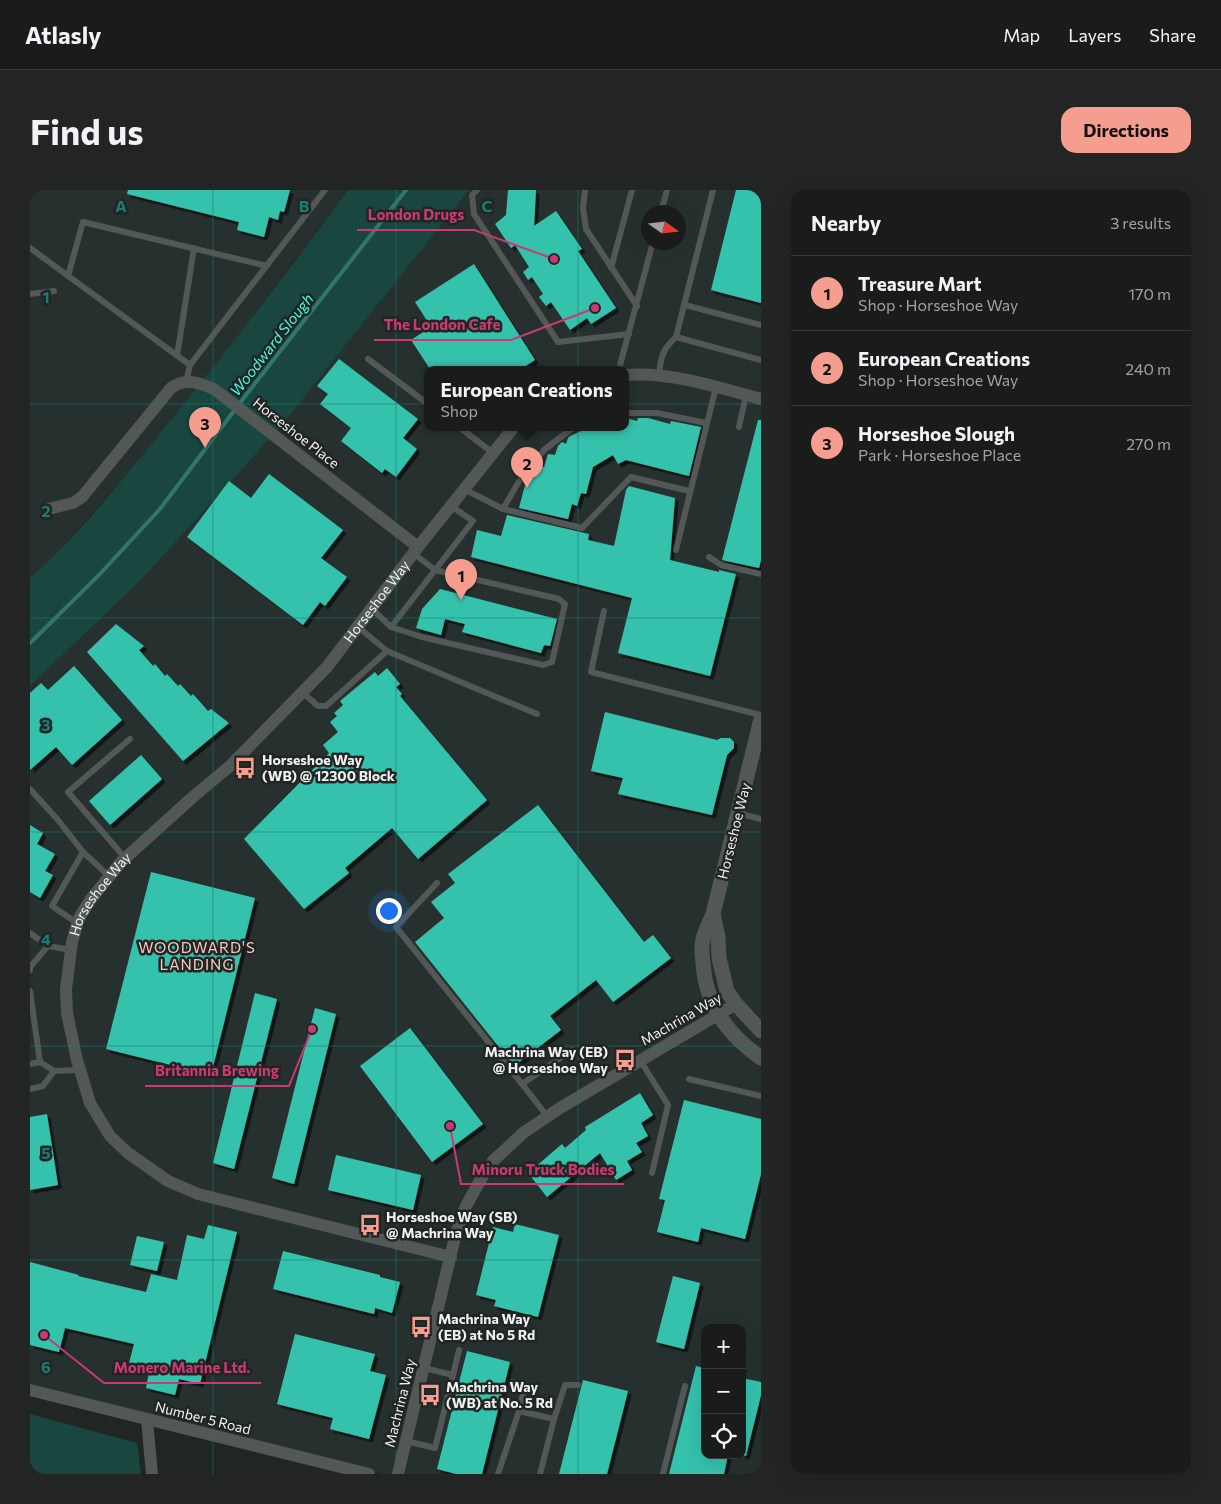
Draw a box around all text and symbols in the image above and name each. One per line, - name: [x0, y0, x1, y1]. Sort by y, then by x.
- text: Atlasly: [25, 20, 102, 49]
- text: Map: [1003, 24, 1040, 46]
- text: Layers: [1068, 24, 1121, 46]
- text: Share: [1149, 24, 1196, 46]
- button: Directions: [1061, 107, 1191, 153]
- text: Find us: [30, 109, 144, 152]
- text: A: [115, 196, 127, 215]
- text: B: [299, 196, 310, 215]
- text: C: [482, 196, 493, 215]
- callout: London Drugs: [357, 200, 474, 230]
- text: London Drugs: [368, 205, 464, 223]
- north arrow: [641, 205, 686, 250]
- text: Nearby: [811, 210, 881, 235]
- text: 3 results: [1110, 213, 1171, 232]
- text: Treasure Mart: [858, 272, 982, 295]
- text: 1: [823, 284, 831, 303]
- text: 170 m: [1128, 284, 1171, 303]
- text: 1: [42, 287, 50, 306]
- water label: Woodward Slough: [226, 290, 317, 399]
- text: Shop · Horseshoe Way: [858, 295, 1018, 314]
- callout: The London Cafe: [374, 310, 511, 340]
- text: The London Cafe: [384, 315, 500, 333]
- text: European Creations: [858, 347, 1030, 370]
- text: 2: [822, 359, 832, 378]
- text: 240 m: [1125, 359, 1171, 378]
- popup: [424, 366, 629, 431]
- text: Shop · Horseshoe Way: [858, 370, 1018, 389]
- text: European Creations: [440, 378, 613, 401]
- street label: Horseshoe Place: [250, 394, 343, 472]
- text: Shop: [440, 401, 478, 420]
- pin: 3: [189, 407, 221, 448]
- text: Horseshoe Slough: [858, 422, 1015, 445]
- text: 3: [822, 434, 832, 453]
- text: 270 m: [1126, 434, 1171, 453]
- text: Park · Horseshoe Place: [858, 445, 1021, 464]
- pin: 2: [511, 447, 543, 488]
- text: 2: [41, 501, 51, 520]
- street label: Horseshoe Way: [340, 557, 413, 646]
- pin: 1: [445, 559, 477, 600]
- text: 3: [41, 715, 51, 734]
- place label: Horseshoe Way (WB) @ 12300 Block: [262, 751, 395, 784]
- bus stop icon: Horseshoe Way (WB) @ 12300 Block: [232, 755, 258, 781]
- street label: Horseshoe Way: [713, 781, 754, 881]
- street label: Horseshoe Way: [65, 848, 134, 938]
- your location: [376, 898, 402, 924]
- text: 4: [41, 929, 51, 948]
- district label: WOODWARD'S LANDING: [138, 938, 256, 973]
- street label: Machrina Way: [637, 989, 724, 1049]
- place label: Machrina Way (EB) @ Horseshoe Way: [484, 1043, 608, 1076]
- bus stop icon: Machrina Way (EB) @ Horseshoe Way: [612, 1047, 638, 1073]
- callout: Britannia Brewing: [145, 1056, 289, 1086]
- text: Britannia Brewing: [155, 1061, 279, 1079]
- text: 5: [41, 1143, 51, 1162]
- callout: Minoru Truck Bodies: [461, 1154, 624, 1184]
- text: Minoru Truck Bodies: [472, 1160, 614, 1178]
- place label: Horseshoe Way (SB) @ Machrina Way: [386, 1208, 518, 1241]
- bus stop icon: Horseshoe Way (SB) @ Machrina Way: [357, 1212, 383, 1238]
- place label: Machrina Way (EB) at No 5 Rd: [438, 1310, 535, 1343]
- bus stop icon: Machrina Way (EB) at No 5 Rd: [408, 1314, 434, 1340]
- map controls: [701, 1324, 746, 1459]
- button: +: [701, 1324, 746, 1369]
- callout: Monero Marine Ltd.: [104, 1353, 261, 1383]
- text: 6: [41, 1357, 51, 1376]
- street label: Machrina Way: [380, 1357, 419, 1449]
- text: Monero Marine Ltd.: [113, 1358, 251, 1376]
- button: −: [701, 1369, 746, 1414]
- place label: Machrina Way (WB) at No. 5 Rd: [446, 1378, 553, 1411]
- bus stop icon: Machrina Way (WB) at No. 5 Rd: [417, 1382, 443, 1408]
- street label: Number 5 Road: [154, 1397, 253, 1438]
- button: locate: [701, 1414, 746, 1459]

